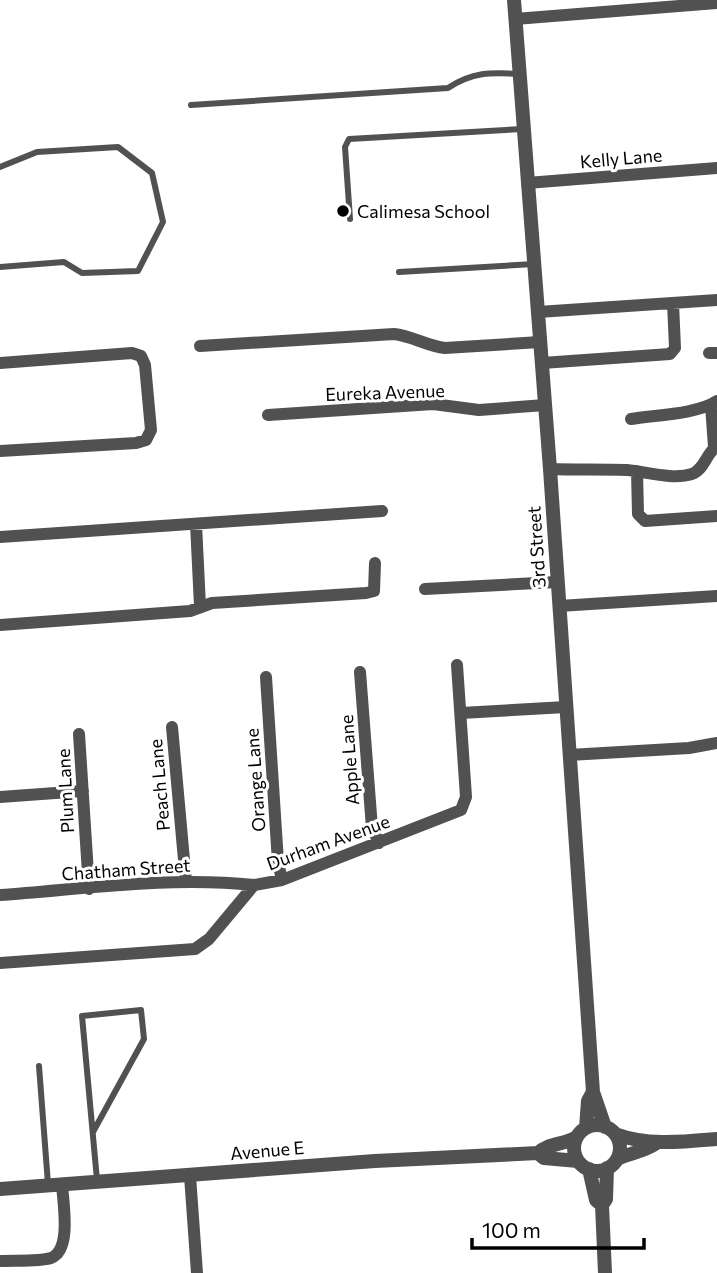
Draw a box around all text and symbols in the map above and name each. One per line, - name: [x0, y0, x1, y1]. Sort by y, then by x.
- street label: Kelly Lane: [579, 143, 663, 173]
- place label: Calimesa School: [357, 200, 490, 222]
- marker: Calimesa School: [335, 203, 351, 219]
- street label: Eureka Avenue: [325, 379, 445, 405]
- street label: 3rd Street: [522, 505, 550, 589]
- street label: Apple Lane: [335, 714, 363, 806]
- street label: Orange Lane: [240, 728, 270, 832]
- street label: Peach Lane: [144, 738, 174, 832]
- street label: Plum Lane: [52, 748, 78, 834]
- street label: Durham Avenue: [263, 810, 393, 874]
- street label: Chatham Street: [61, 854, 191, 884]
- street label: Avenue E: [229, 1136, 305, 1164]
- scale bar: [472, 1206, 644, 1250]
- text: 100 m: [482, 1217, 541, 1242]

